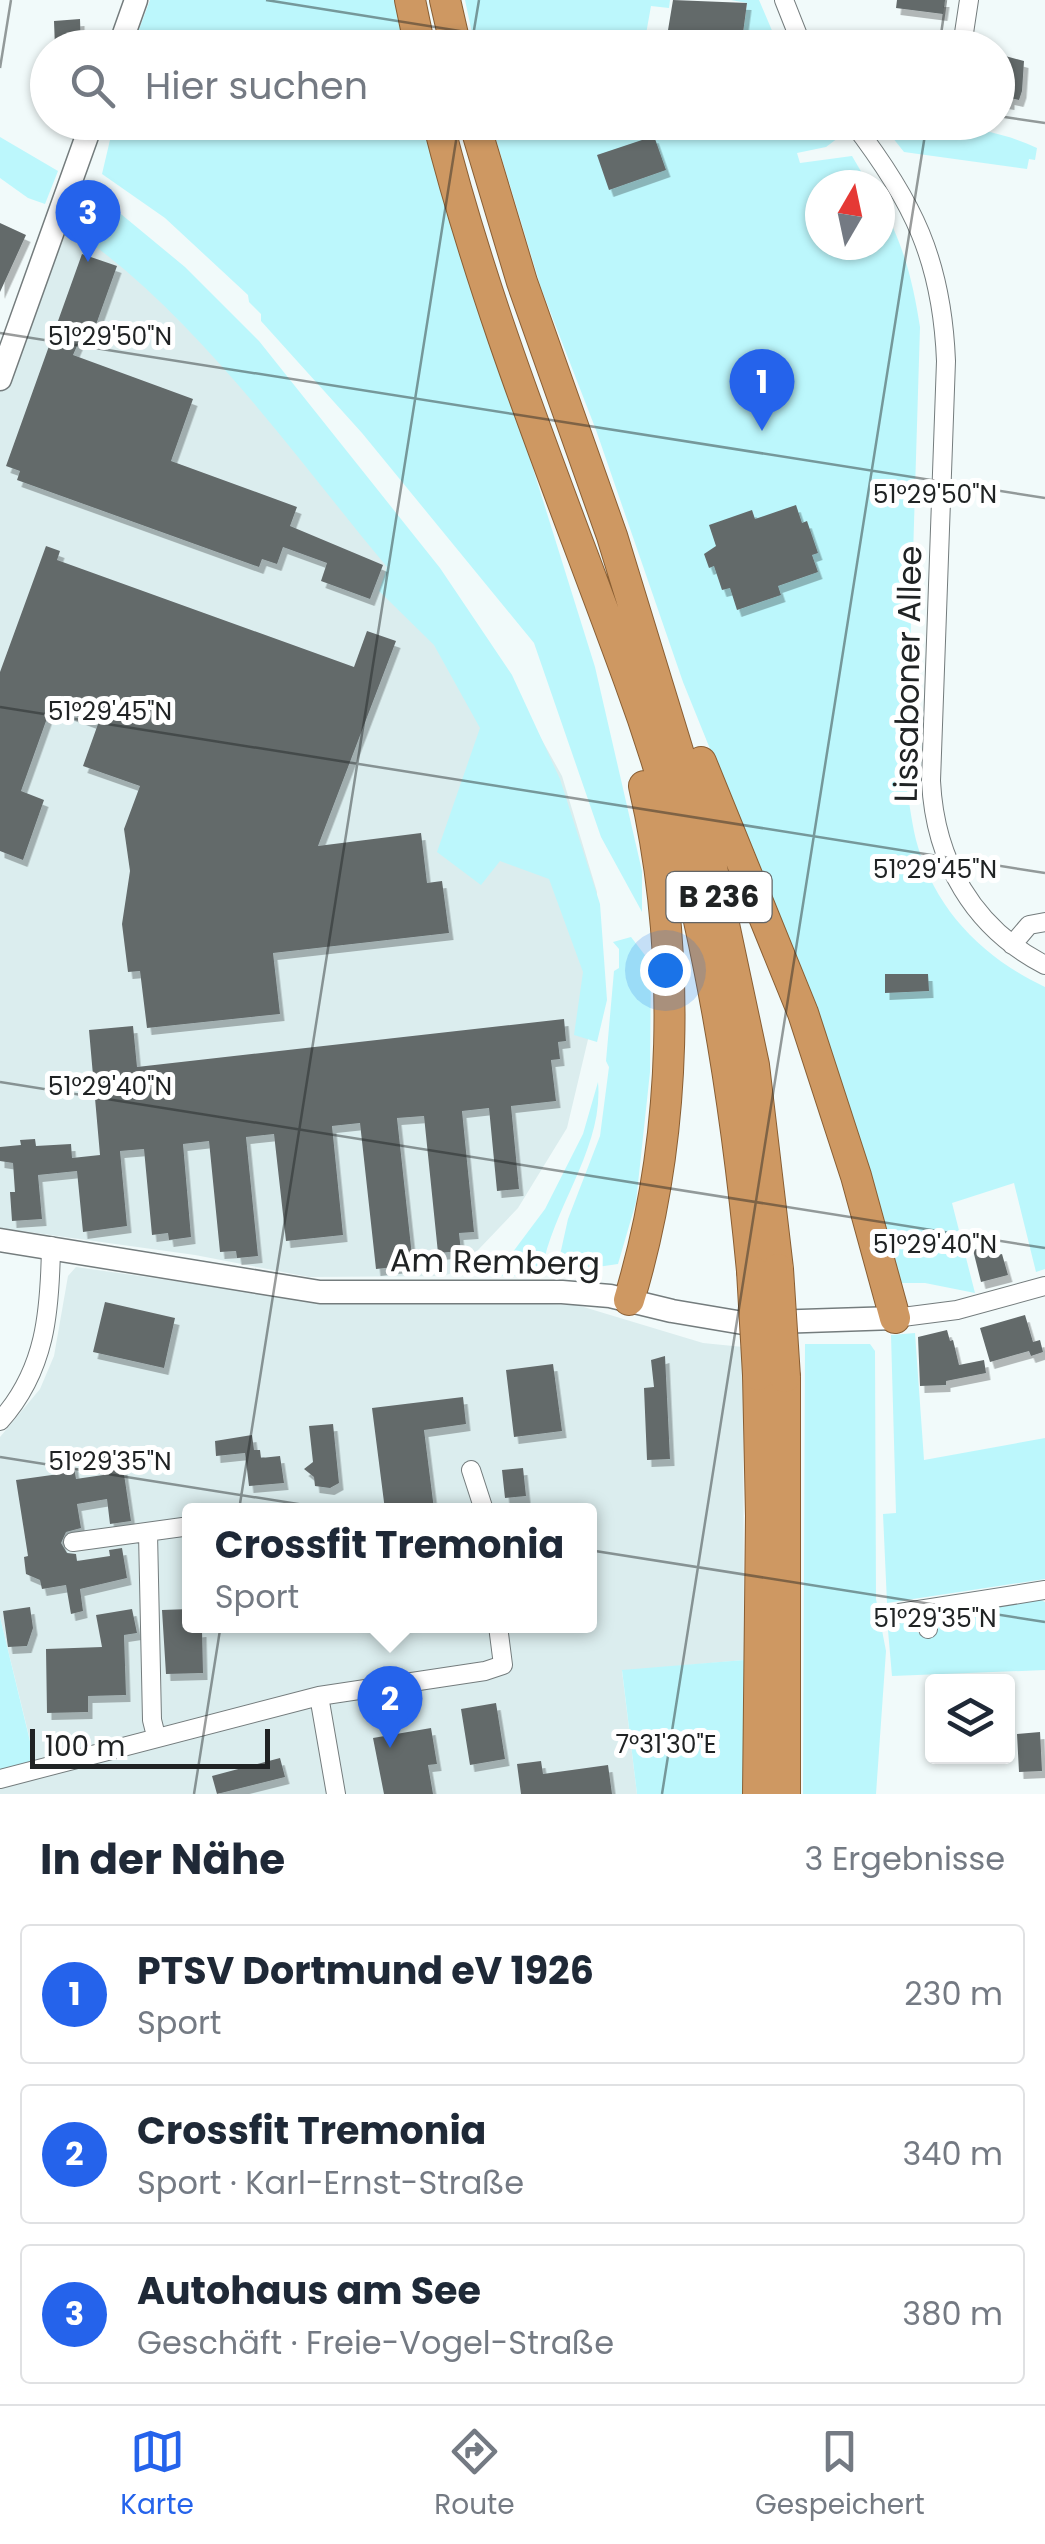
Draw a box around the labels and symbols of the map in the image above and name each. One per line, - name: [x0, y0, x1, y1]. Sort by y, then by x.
- north arrow: [805, 170, 895, 260]
- pin: 3: [56, 180, 120, 262]
- text: 51°29'50"N: [48, 319, 172, 354]
- pin: 1: [730, 348, 794, 431]
- text: 51°29'50"N: [873, 477, 997, 512]
- street label: Lissaboner Allee: [883, 545, 932, 803]
- text: 51°29'45"N: [48, 694, 172, 729]
- text: 51°29'45"N: [873, 852, 997, 887]
- road number: B 236: [666, 872, 772, 922]
- your location: [640, 945, 691, 996]
- text: 51°29'40"N: [48, 1069, 172, 1104]
- text: 51°29'40"N: [873, 1227, 997, 1262]
- street label: Am Remberg: [389, 1237, 601, 1286]
- text: 51°29'35"N: [48, 1444, 172, 1479]
- text: 51°29'35"N: [873, 1601, 997, 1636]
- pin: 2: [358, 1666, 422, 1748]
- scale bar: [30, 1724, 270, 1768]
- text: 7°31'30"E: [615, 1727, 717, 1762]

